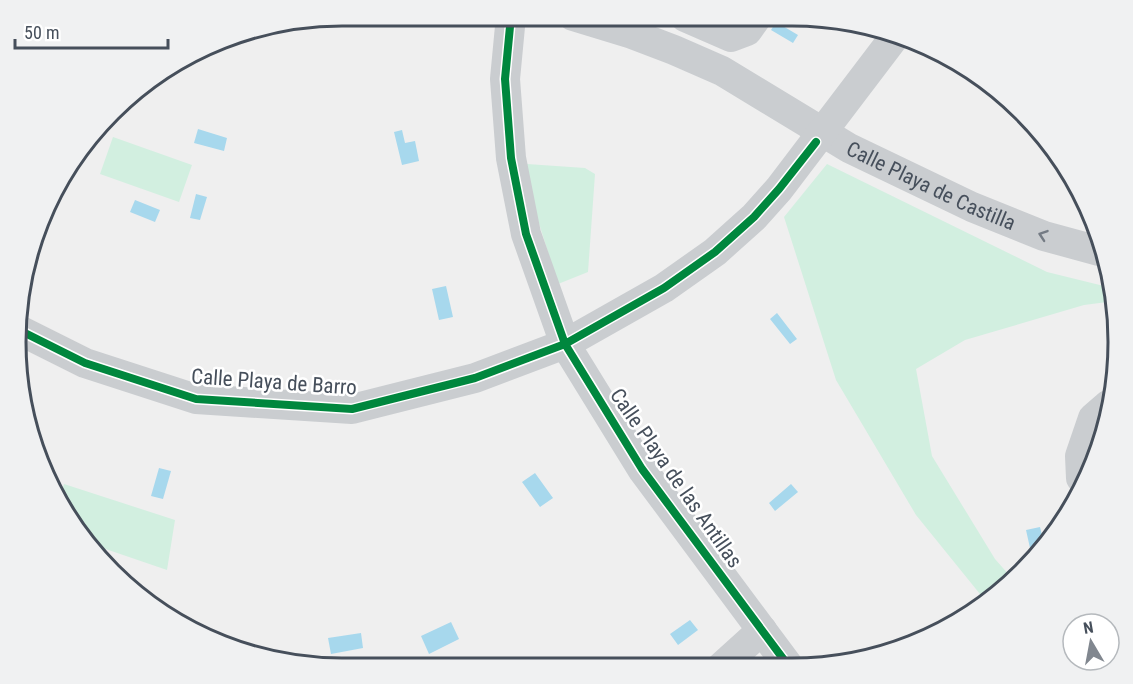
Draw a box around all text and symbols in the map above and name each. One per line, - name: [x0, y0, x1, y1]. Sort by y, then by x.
- scale bar: [15, 12, 168, 50]
- text: 50 m: [24, 22, 59, 43]
- street label: Calle Playa de Castilla: [843, 137, 1019, 235]
- one-way arrow: [1038, 230, 1048, 242]
- street label: Calle Playa de Barro: [190, 364, 358, 400]
- street label: Calle Playa de las Antillas: [605, 384, 747, 572]
- north arrow: [1061, 612, 1121, 672]
- text: N: [1082, 618, 1095, 638]

